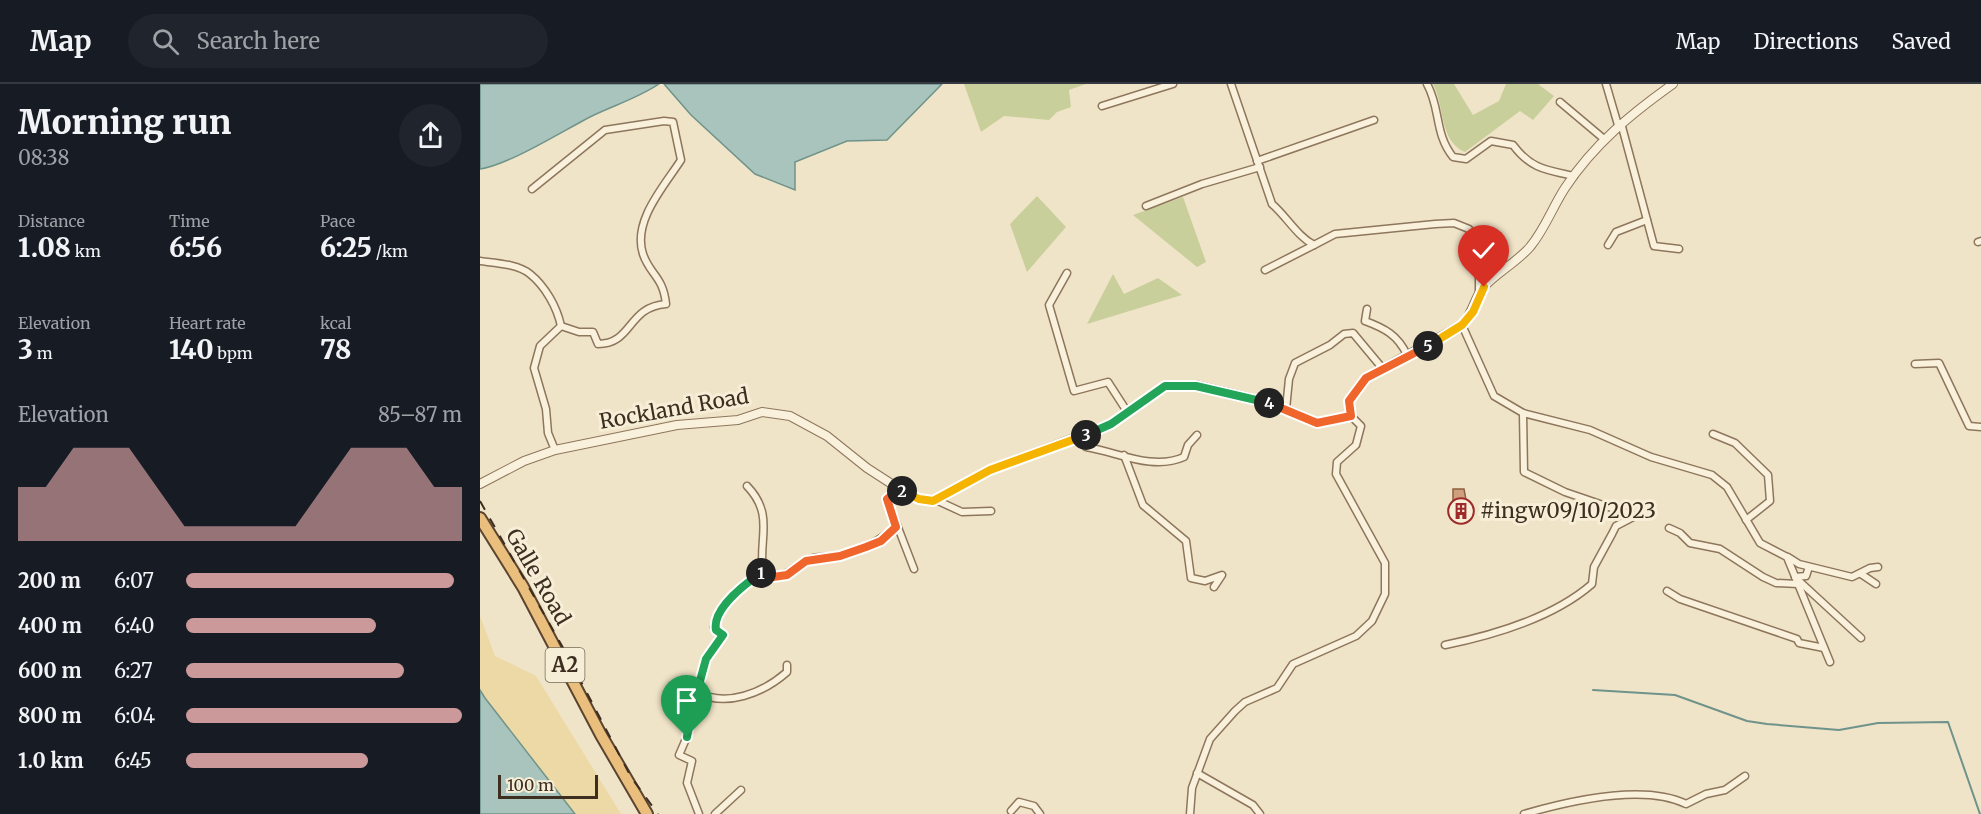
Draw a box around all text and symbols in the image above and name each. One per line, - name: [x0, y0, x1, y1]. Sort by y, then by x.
- search box: [128, 14, 548, 68]
- text: Map: [30, 23, 92, 59]
- icon: search: [149, 25, 182, 58]
- text: Search here: [197, 27, 320, 55]
- text: Map: [1676, 28, 1720, 55]
- text: Directions: [1753, 28, 1858, 55]
- text: Saved: [1891, 28, 1951, 55]
- text: Morning run: [18, 102, 231, 143]
- button: share: [399, 104, 462, 167]
- text: 08:38: [18, 145, 69, 170]
- text: Distance: [18, 211, 85, 231]
- text: Time: [169, 211, 210, 231]
- text: Pace: [320, 211, 355, 231]
- pin: [1458, 225, 1509, 287]
- text: 1.08: [18, 231, 71, 264]
- text: 6:56: [169, 231, 222, 264]
- text: 6:25: [320, 231, 372, 264]
- icon: check: [1467, 234, 1500, 267]
- text: km: [71, 241, 101, 261]
- text: /km: [372, 241, 408, 261]
- text: Elevation: [18, 313, 91, 333]
- text: Heart rate: [169, 313, 246, 333]
- text: kcal: [320, 313, 351, 333]
- pin: 5: [1413, 331, 1443, 361]
- text: 3: [18, 333, 33, 366]
- text: 140: [169, 333, 214, 366]
- text: 78: [320, 333, 351, 366]
- text: 5: [1423, 336, 1433, 356]
- text: m: [33, 343, 53, 363]
- text: bpm: [214, 343, 253, 363]
- street label: Rockland Road: [597, 382, 751, 435]
- pin: 4: [1254, 388, 1284, 418]
- text: 4: [1264, 393, 1274, 413]
- text: Elevation: [18, 402, 109, 427]
- text: 85–87 m: [378, 402, 462, 427]
- pin: 3: [1071, 420, 1101, 450]
- text: 3: [1081, 425, 1091, 445]
- pin: 2: [887, 476, 917, 506]
- text: 2: [897, 481, 907, 501]
- building icon: #ingw09/10/2023: [1446, 496, 1476, 526]
- place label: #ingw09/10/2023: [1480, 497, 1656, 524]
- street label: Galle Road: [500, 524, 577, 630]
- pin: 1: [746, 558, 776, 588]
- text: 1: [757, 563, 765, 583]
- text: 200 m: [18, 568, 81, 593]
- text: 6:07: [114, 568, 154, 593]
- text: 400 m: [18, 613, 82, 638]
- text: 6:40: [114, 613, 154, 638]
- road number: A2: [546, 648, 584, 682]
- text: 600 m: [18, 658, 82, 683]
- text: 6:27: [114, 658, 153, 683]
- pin: [661, 675, 712, 737]
- icon: arrive: [670, 684, 703, 717]
- text: 800 m: [18, 703, 82, 728]
- text: 6:04: [114, 703, 155, 728]
- text: 1.0 km: [18, 748, 84, 773]
- text: 6:45: [114, 748, 152, 773]
- scale bar: [498, 772, 598, 800]
- text: 100 m: [507, 775, 554, 795]

